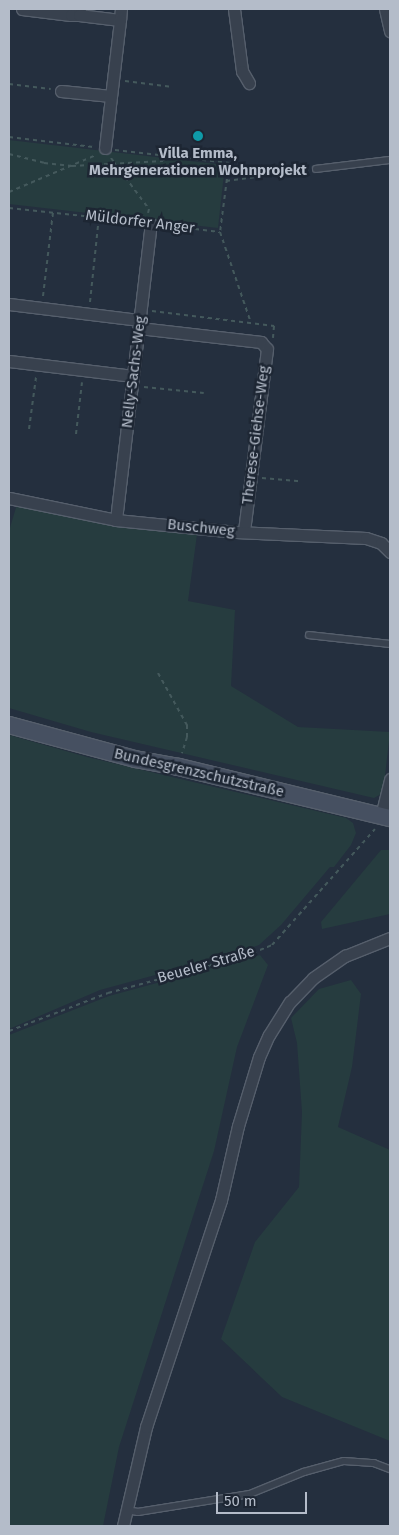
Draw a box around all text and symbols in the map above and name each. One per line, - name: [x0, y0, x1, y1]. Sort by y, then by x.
- marker: Villa Emma, Mehrgenerationen Wohnprojekt: [192, 130, 204, 142]
- place label: Villa Emma, Mehrgenerationen Wohnprojekt: [89, 144, 307, 179]
- street label: Müldorfer Anger: [84, 206, 196, 238]
- street label: Nelly-Sachs-Weg: [118, 315, 150, 429]
- street label: Therese-Giehse-Weg: [239, 365, 273, 505]
- street label: Buschweg: [166, 516, 236, 540]
- street label: Bundesgrenzschutzstraße: [112, 745, 286, 801]
- street label: Beueler Straße: [155, 942, 257, 988]
- scale bar: [219, 1482, 310, 1514]
- text: 50 m: [224, 1492, 257, 1510]

